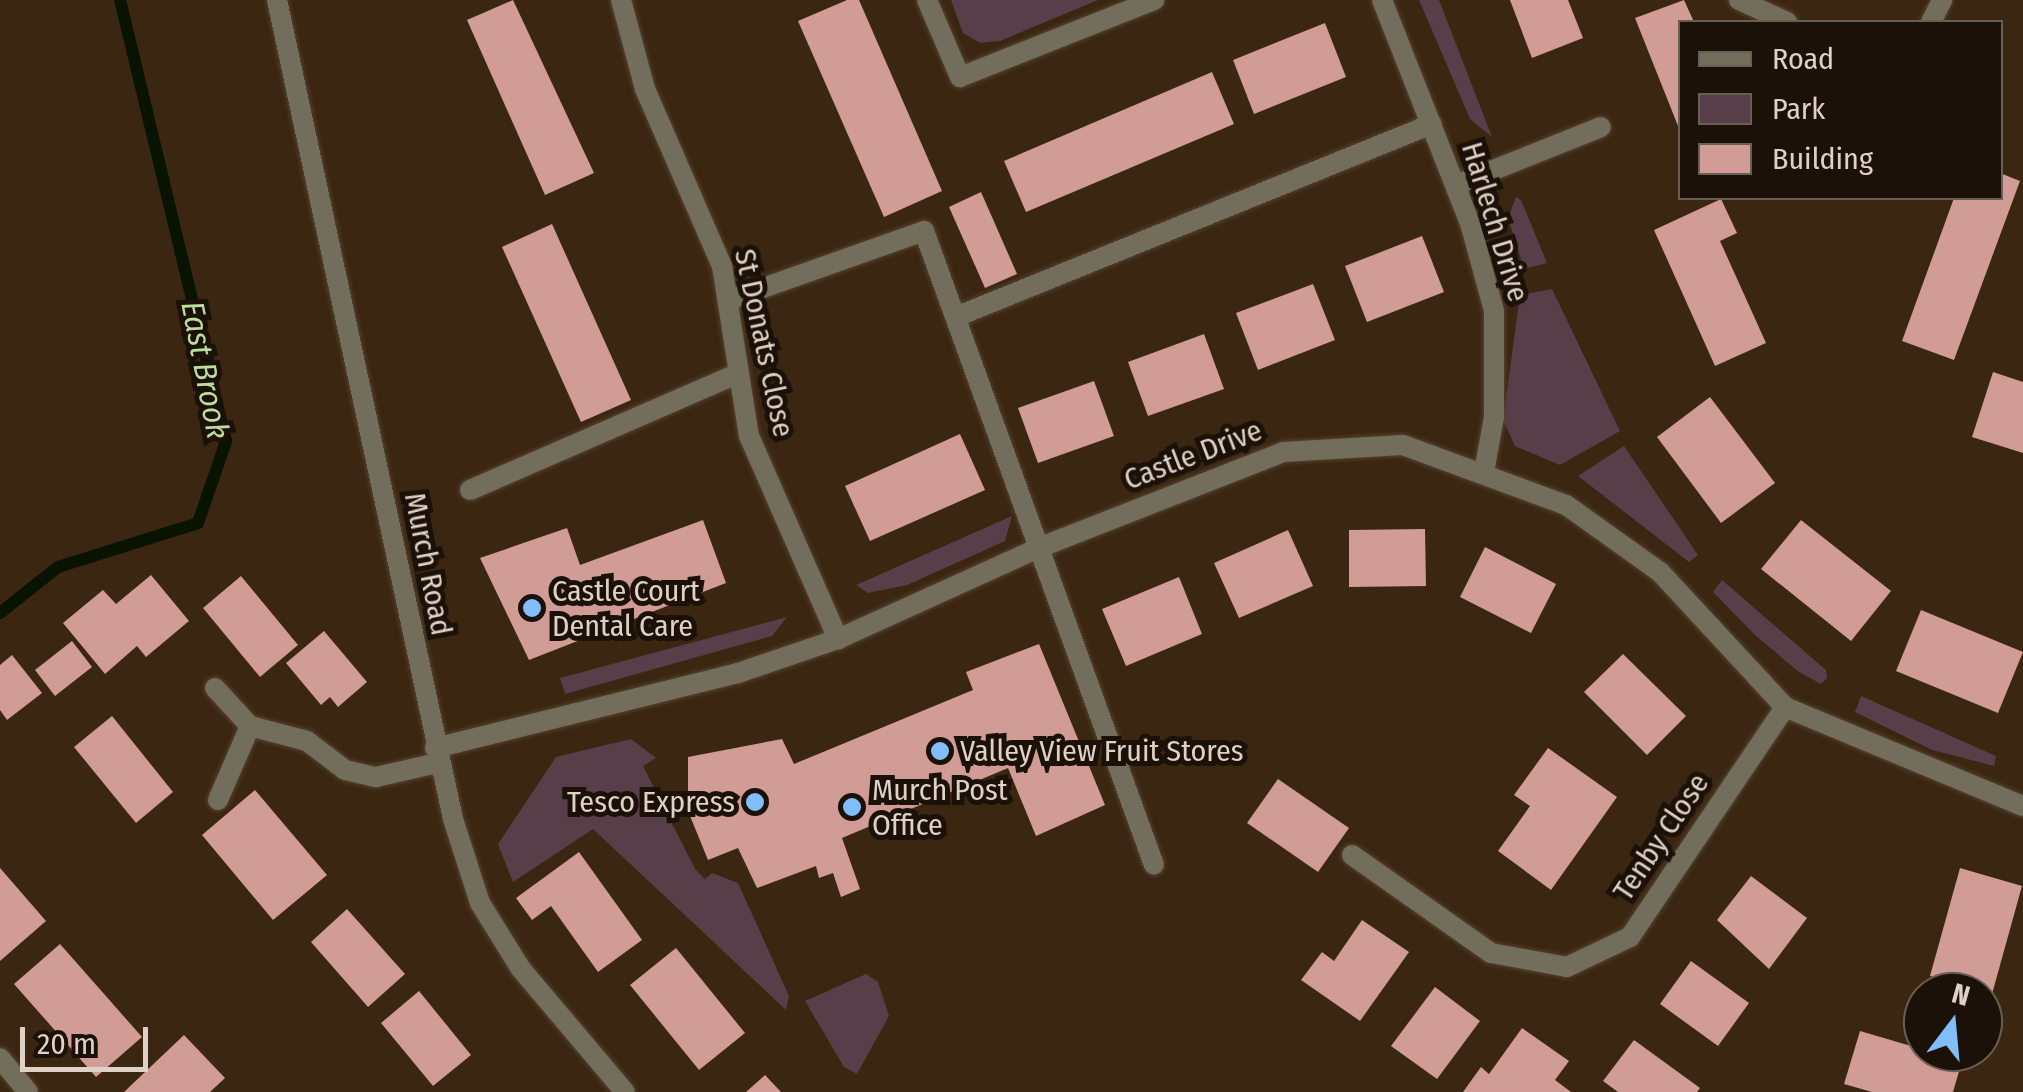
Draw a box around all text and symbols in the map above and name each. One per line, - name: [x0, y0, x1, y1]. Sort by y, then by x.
- legend: [1678, 20, 2003, 200]
- text: Road: [1772, 41, 1834, 77]
- text: Park: [1772, 91, 1825, 127]
- street label: Harlech Drive: [1454, 138, 1536, 306]
- text: Building: [1772, 141, 1873, 177]
- street label: St Donats Close: [727, 246, 801, 440]
- water label: East Brook: [173, 298, 237, 442]
- street label: Castle Drive: [1119, 412, 1267, 498]
- street label: Murch Road: [397, 490, 459, 638]
- place label: Castle Court Dental Care: [552, 573, 700, 644]
- marker: Castle Court Dental Care: [521, 597, 543, 619]
- place label: Valley View Fruit Stores: [960, 733, 1244, 769]
- marker: Valley View Fruit Stores: [929, 740, 951, 762]
- street label: Tenby Close: [1605, 767, 1717, 907]
- place label: Murch Post Office: [872, 772, 1008, 842]
- place label: Tesco Express: [567, 784, 735, 820]
- marker: Tesco Express: [744, 791, 766, 813]
- marker: Murch Post Office: [841, 796, 863, 818]
- north arrow: [1903, 972, 2003, 1072]
- text: N: [1948, 976, 1973, 1013]
- scale bar: [25, 1007, 152, 1069]
- text: 20 m: [37, 1026, 96, 1062]

